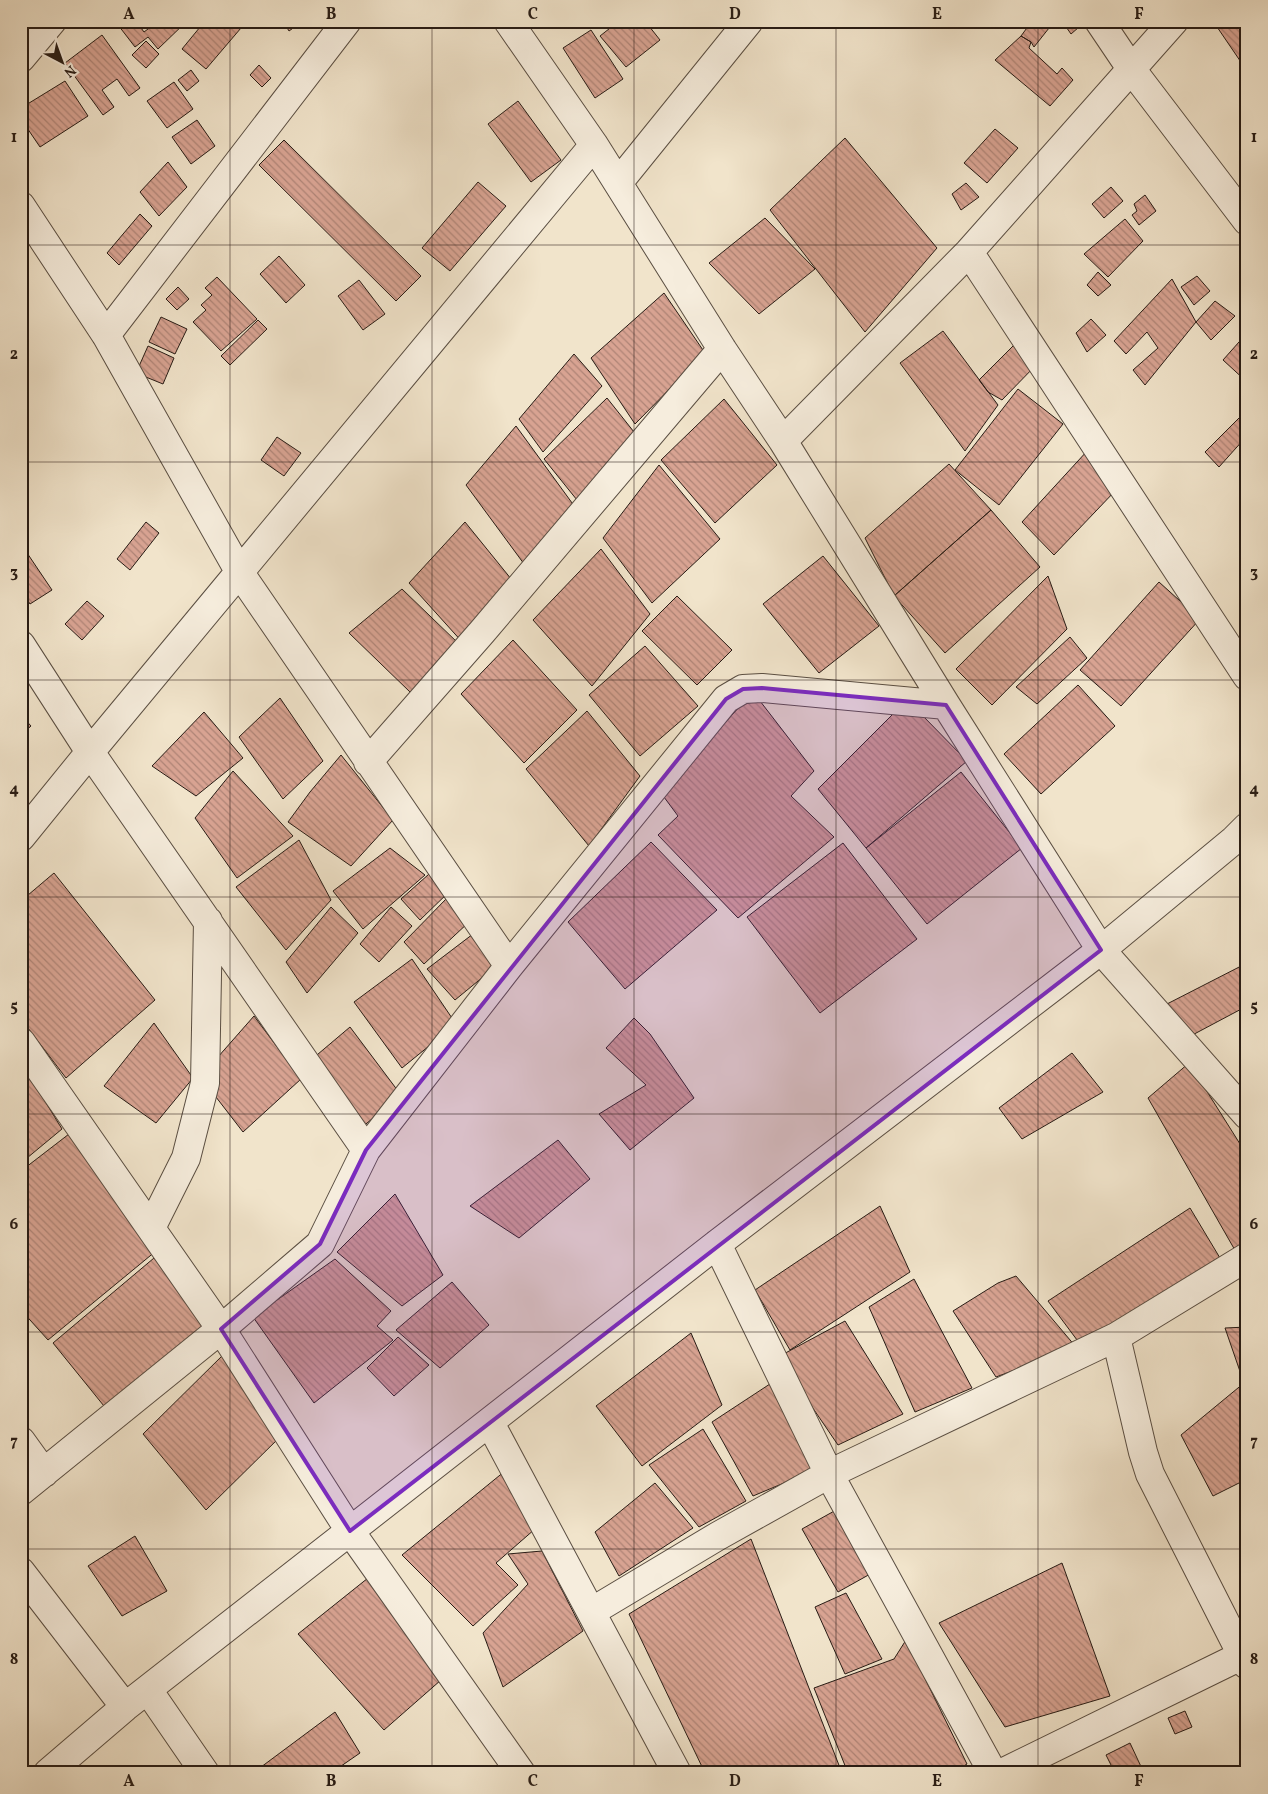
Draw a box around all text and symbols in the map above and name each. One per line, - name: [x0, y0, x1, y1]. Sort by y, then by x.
- text: A: [123, 4, 135, 26]
- text: B: [326, 4, 337, 26]
- text: C: [528, 4, 538, 26]
- text: D: [729, 4, 741, 26]
- text: E: [932, 4, 942, 26]
- text: F: [1134, 4, 1144, 26]
- north arrow: [38, 38, 88, 88]
- text: N: [59, 60, 80, 81]
- text: 1: [11, 127, 17, 149]
- text: 1: [1251, 127, 1257, 149]
- text: 2: [10, 344, 18, 366]
- text: 2: [1250, 344, 1258, 366]
- text: 3: [10, 562, 18, 584]
- text: 3: [1250, 562, 1258, 584]
- text: 4: [9, 779, 19, 801]
- text: 4: [1249, 779, 1259, 801]
- text: 5: [10, 996, 18, 1018]
- text: 5: [1250, 996, 1258, 1018]
- text: 6: [10, 1214, 19, 1236]
- text: 6: [1250, 1214, 1259, 1236]
- text: 7: [10, 1431, 18, 1453]
- text: 7: [1250, 1431, 1258, 1453]
- text: 8: [10, 1649, 18, 1671]
- text: 8: [1250, 1649, 1258, 1671]
- text: A: [123, 1771, 135, 1793]
- text: B: [326, 1771, 337, 1793]
- text: C: [528, 1771, 538, 1793]
- text: D: [729, 1771, 741, 1793]
- text: E: [932, 1771, 942, 1793]
- text: F: [1134, 1771, 1144, 1793]

